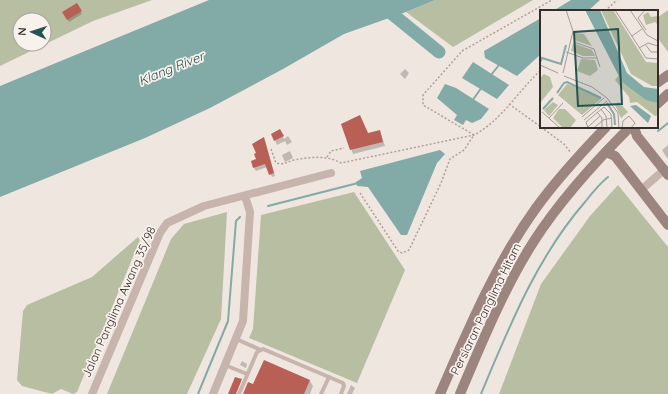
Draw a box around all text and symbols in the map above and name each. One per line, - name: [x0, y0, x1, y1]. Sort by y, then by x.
- inset map: [540, 10, 658, 128]
- north arrow: [12, 12, 52, 52]
- text: N: [15, 27, 29, 36]
- water label: Klang River: [136, 47, 208, 88]
- street label: Jalan Panglima Awang 35/98: [78, 224, 159, 380]
- street label: Persiaran Panglima Hitam: [447, 240, 524, 377]

